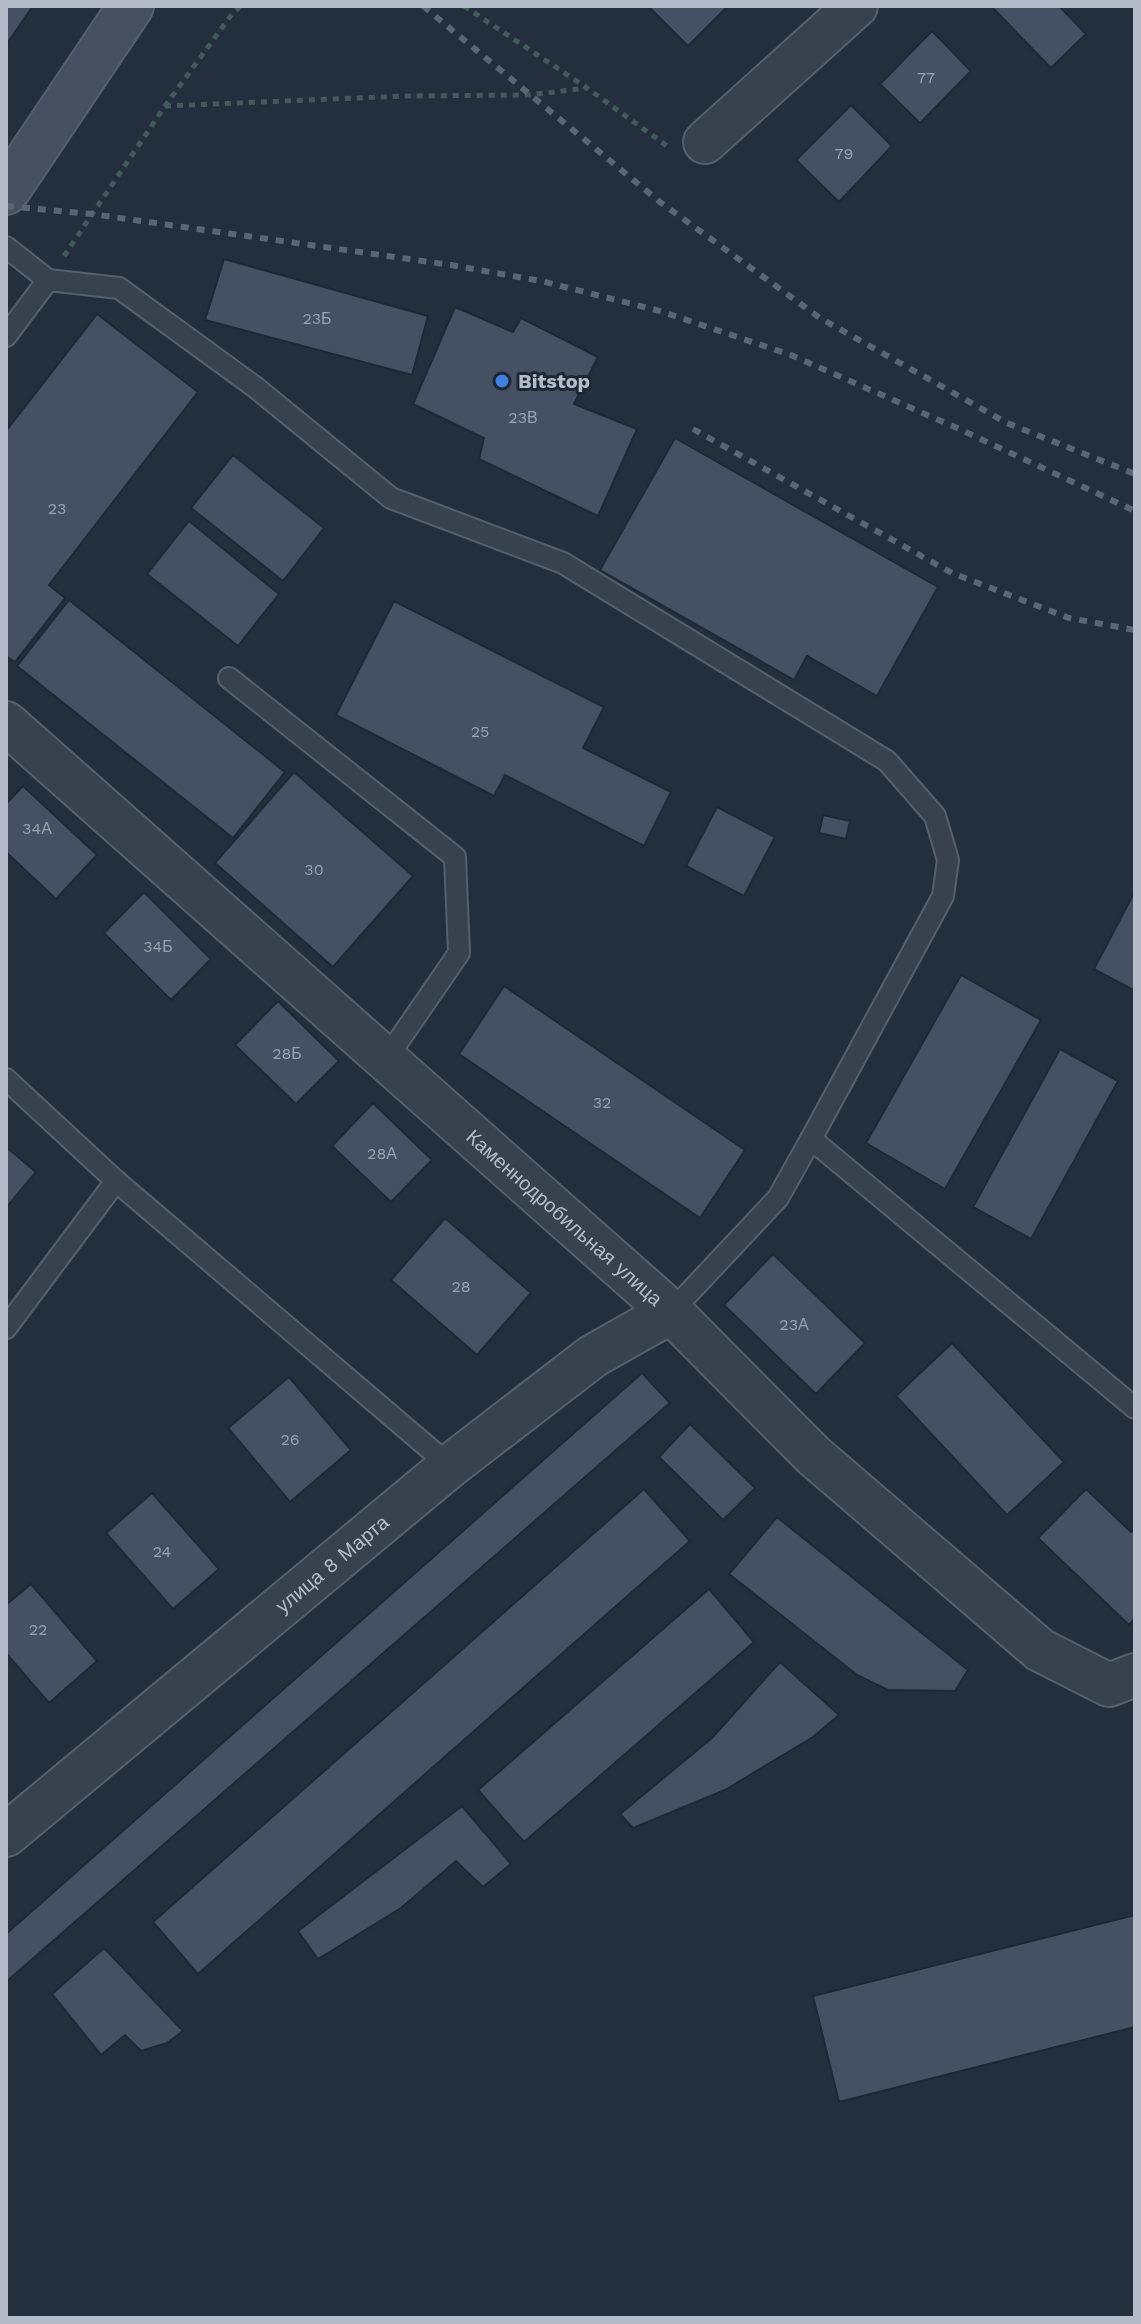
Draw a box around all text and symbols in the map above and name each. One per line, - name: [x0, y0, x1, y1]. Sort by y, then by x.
- house number: 77: [917, 68, 935, 87]
- house number: 79: [835, 144, 853, 163]
- house number: 23Б: [302, 309, 332, 328]
- place label: Bitstop: [518, 369, 590, 393]
- marker: Bitstop: [493, 372, 511, 390]
- house number: 23В: [508, 408, 538, 427]
- house number: 23: [48, 499, 66, 518]
- house number: 25: [471, 722, 489, 741]
- house number: 34А: [22, 819, 52, 838]
- house number: 30: [304, 860, 324, 879]
- house number: 34Б: [143, 937, 173, 956]
- house number: 28Б: [272, 1044, 302, 1063]
- house number: 32: [593, 1093, 611, 1112]
- street label: Каменнодробильная улица: [461, 1124, 668, 1311]
- house number: 28А: [367, 1144, 397, 1163]
- house number: 28: [451, 1277, 471, 1296]
- house number: 23А: [779, 1315, 809, 1334]
- house number: 26: [280, 1430, 300, 1449]
- street label: улица 8 Марта: [271, 1510, 394, 1618]
- house number: 24: [153, 1542, 172, 1561]
- house number: 22: [29, 1620, 47, 1639]

